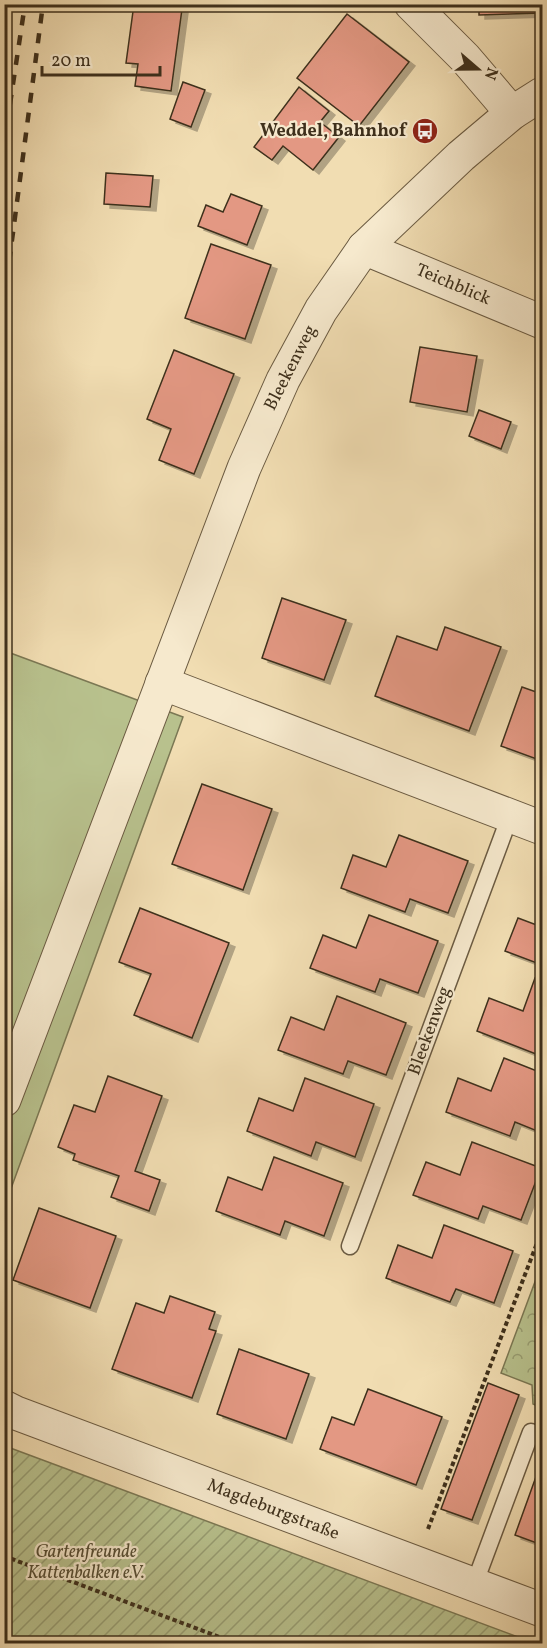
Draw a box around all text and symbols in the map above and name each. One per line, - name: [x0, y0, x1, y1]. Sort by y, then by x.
- scale bar: [42, 39, 160, 77]
- north arrow: [448, 39, 508, 99]
- text: 20 m: [51, 49, 91, 74]
- text: N: [478, 64, 503, 83]
- bus stop icon: Weddel, Bahnhof: [410, 116, 440, 146]
- place label: Weddel, Bahnhof: [260, 119, 408, 144]
- street label: Teichblick: [412, 258, 495, 312]
- street label: Bleekenweg: [259, 321, 323, 415]
- street label: Bleekenweg: [402, 983, 458, 1079]
- street label: Magdeburgstraße: [203, 1473, 343, 1547]
- park label: Gartenfreunde Kattenbalken e.V.: [27, 1540, 145, 1586]

